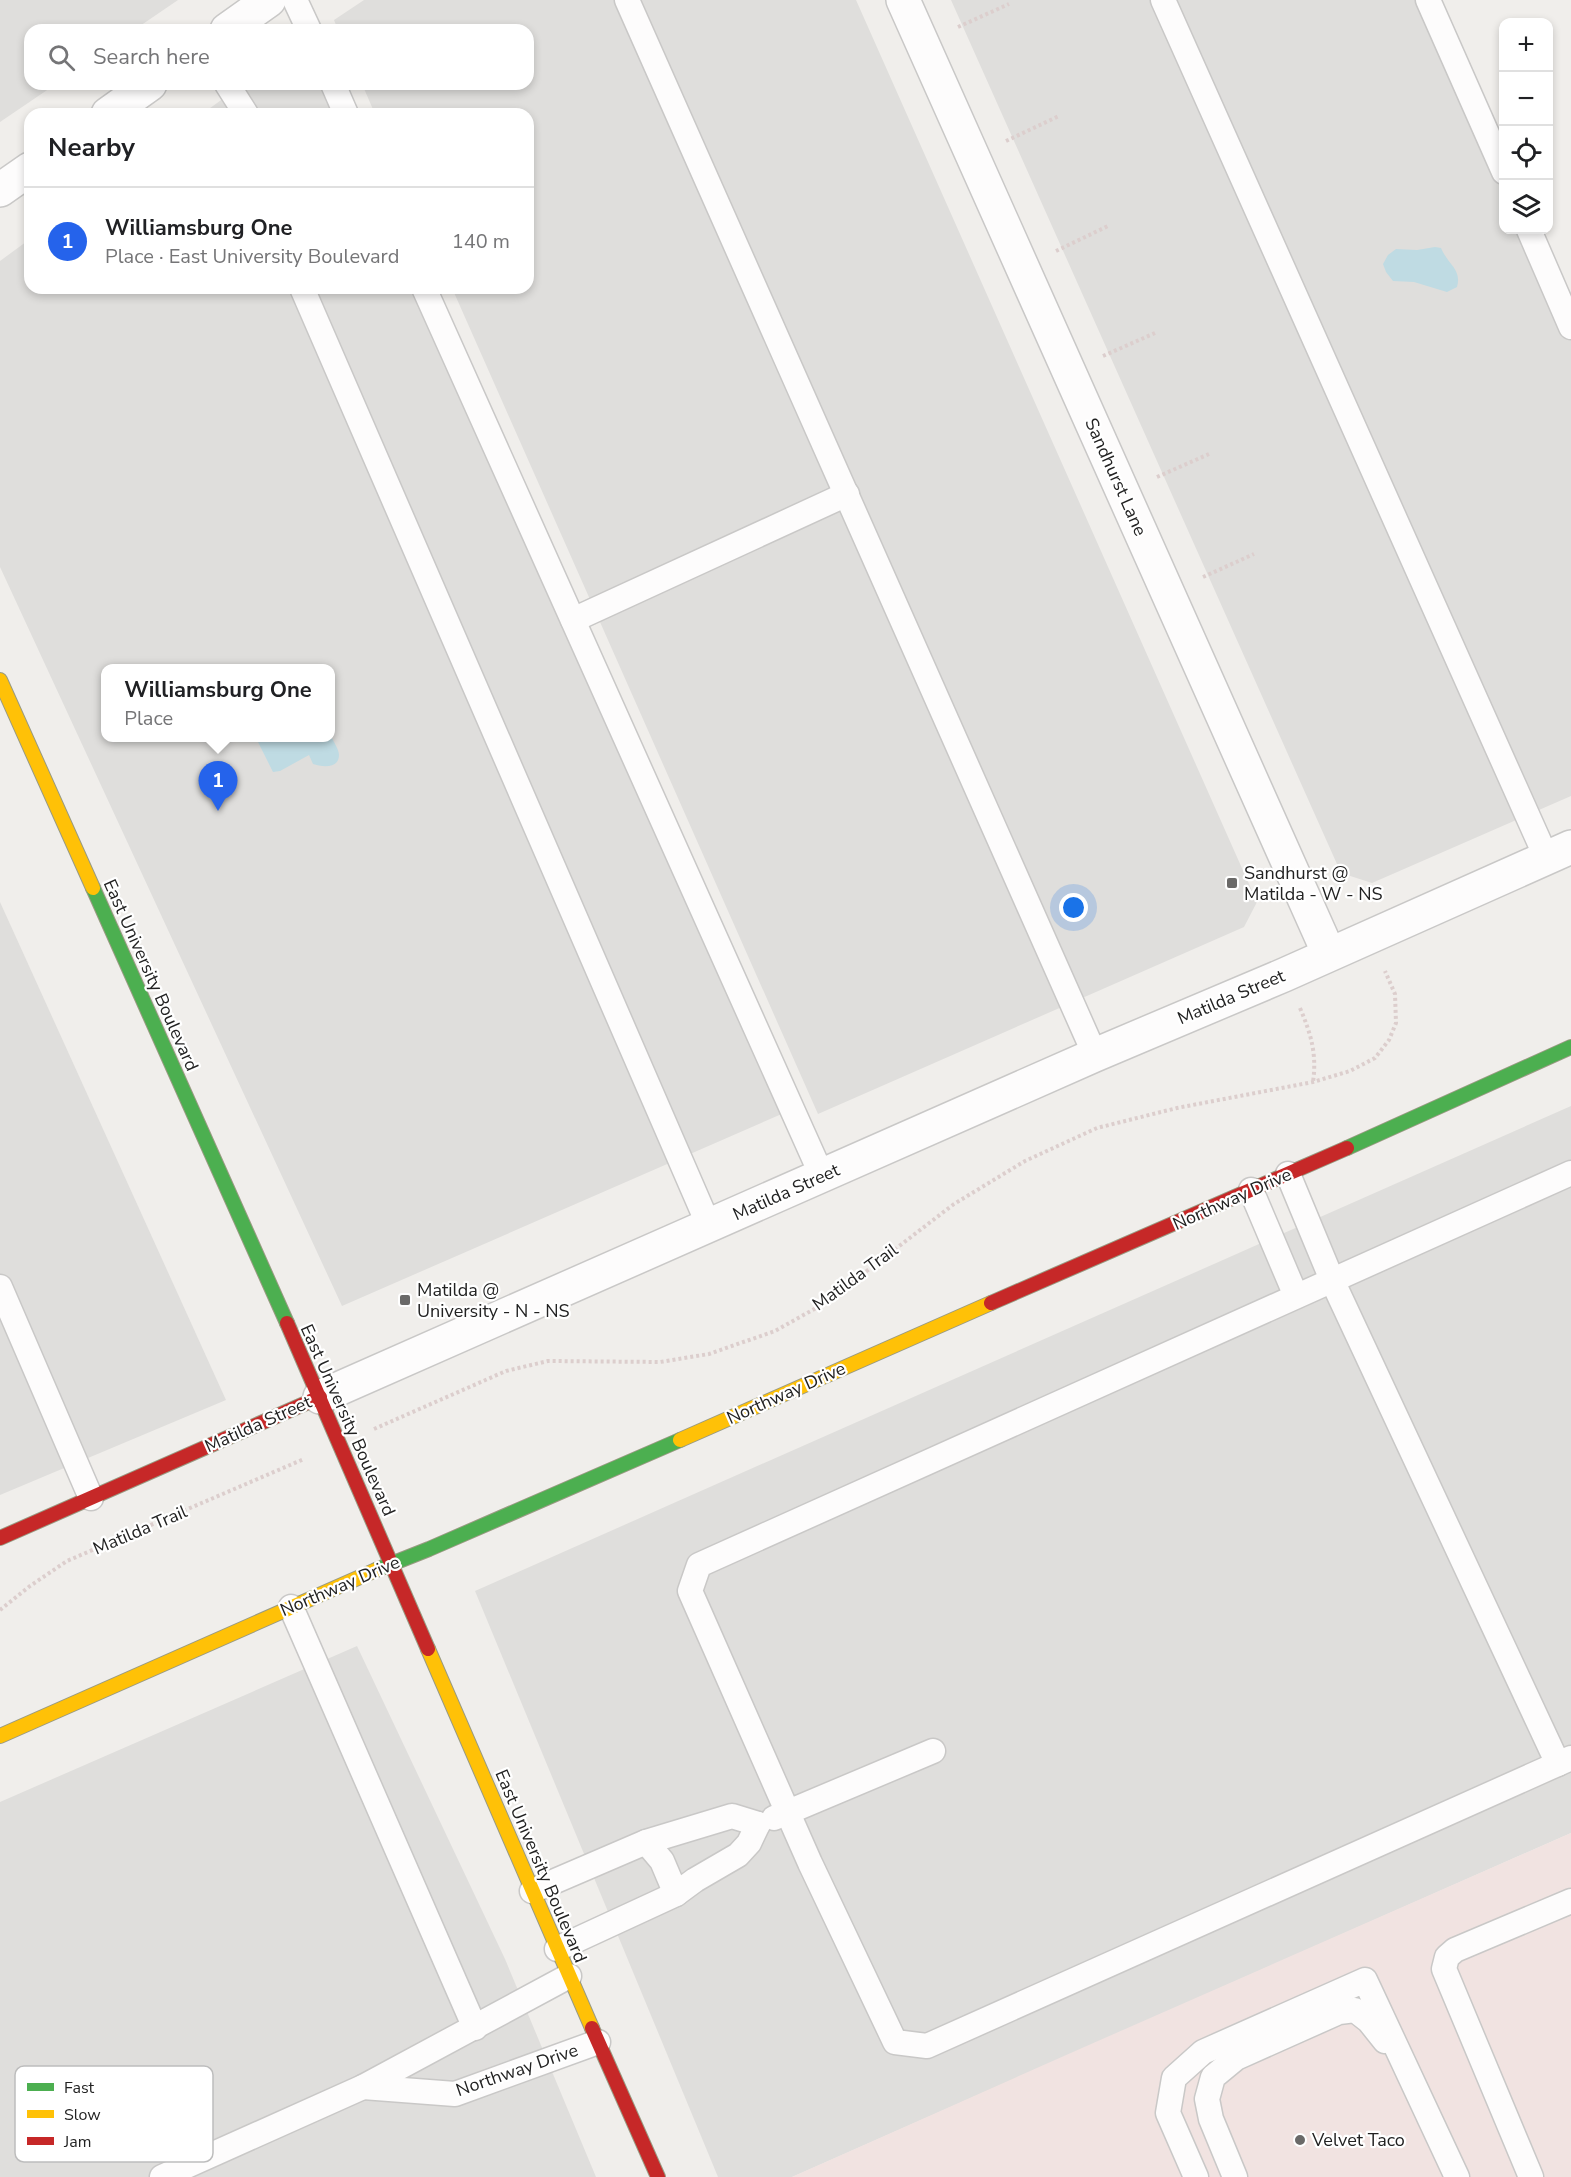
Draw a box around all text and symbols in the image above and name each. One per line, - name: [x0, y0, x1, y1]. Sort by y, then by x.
- map controls: [1499, 18, 1553, 234]
- button: +: [1499, 18, 1553, 72]
- search box: [24, 24, 534, 90]
- icon: search: [45, 41, 78, 74]
- text: Search here: [93, 42, 210, 72]
- button: −: [1499, 72, 1553, 126]
- button: locate: [1499, 126, 1553, 180]
- text: Nearby: [48, 130, 135, 165]
- button: layers: [1499, 180, 1553, 234]
- text: Williamsburg One: [105, 213, 293, 243]
- text: 1: [62, 228, 74, 255]
- text: 140 m: [452, 228, 510, 255]
- text: Place · East University Boulevard: [105, 243, 399, 270]
- street label: Sandhurst Lane: [1079, 414, 1153, 540]
- popup: [101, 664, 335, 742]
- text: Williamsburg One: [124, 675, 312, 705]
- text: Place: [124, 705, 173, 732]
- pin: 1: [198, 762, 238, 811]
- place label: Sandhurst @ Matilda - W - NS: [1244, 861, 1383, 906]
- street label: East University Boulevard: [98, 875, 204, 1075]
- marker: Sandhurst @ Matilda - W - NS: [1225, 876, 1239, 890]
- your location: [1059, 893, 1088, 922]
- street label: Matilda Street: [1174, 963, 1289, 1030]
- street label: Matilda Street: [729, 1157, 844, 1226]
- street label: Northway Drive: [1169, 1162, 1295, 1236]
- street label: Matilda Trail: [807, 1237, 903, 1316]
- place label: Matilda @ University - N - NS: [417, 1278, 570, 1323]
- marker: Matilda @ University - N - NS: [398, 1293, 412, 1307]
- street label: East University Boulevard: [295, 1320, 401, 1520]
- street label: Northway Drive: [723, 1356, 849, 1430]
- street label: Matilda Street: [201, 1389, 316, 1458]
- street label: Matilda Trail: [89, 1499, 191, 1561]
- street label: Northway Drive: [277, 1550, 403, 1622]
- street label: East University Boulevard: [489, 1766, 593, 1966]
- street label: Northway Drive: [453, 2038, 581, 2102]
- legend: [15, 2066, 213, 2162]
- text: Fast: [64, 2077, 95, 2099]
- text: Slow: [64, 2104, 101, 2126]
- place label: Velvet Taco: [1311, 2128, 1405, 2152]
- text: Jam: [63, 2131, 91, 2153]
- marker: Velvet Taco: [1293, 2133, 1307, 2147]

